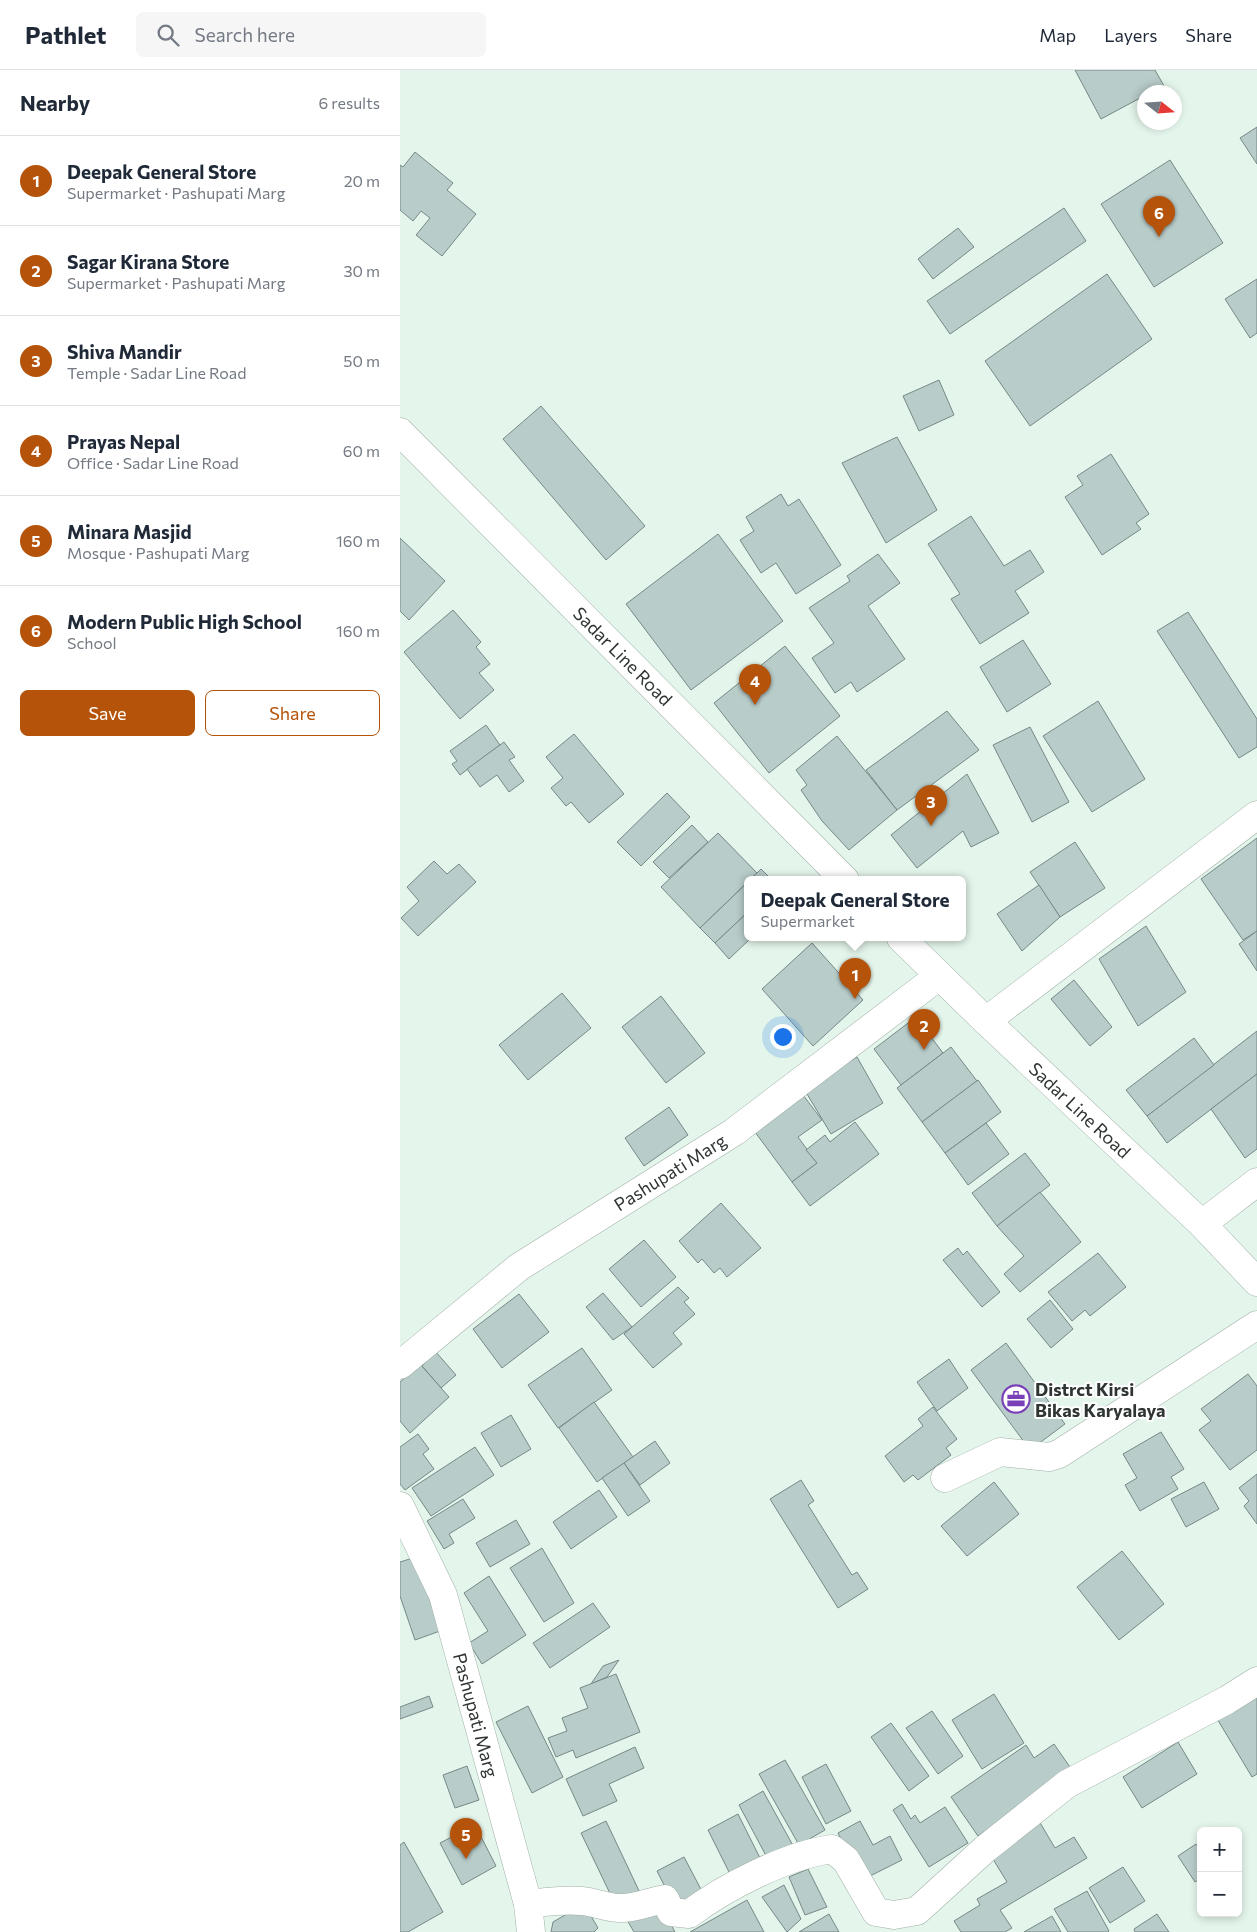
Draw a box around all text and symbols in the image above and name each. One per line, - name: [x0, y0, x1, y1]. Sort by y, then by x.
- search box: [136, 12, 486, 57]
- text: Pathlet: [25, 20, 106, 49]
- icon: search: [154, 21, 182, 49]
- text: Search here: [194, 23, 295, 46]
- text: Map: [1039, 24, 1076, 46]
- text: Layers: [1104, 24, 1157, 46]
- text: Share: [1185, 24, 1232, 46]
- north arrow: [1137, 85, 1182, 130]
- text: Nearby: [20, 90, 90, 115]
- text: 6 results: [319, 93, 380, 112]
- text: Deepak General Store: [67, 160, 256, 183]
- text: 1: [32, 171, 40, 190]
- text: 20 m: [344, 171, 380, 190]
- text: Supermarket · Pashupati Marg: [67, 183, 285, 202]
- pin: 6: [1143, 196, 1175, 237]
- text: Sagar Kirana Store: [67, 250, 229, 273]
- text: 2: [31, 261, 41, 280]
- text: 30 m: [343, 261, 380, 280]
- text: Supermarket · Pashupati Marg: [67, 273, 285, 292]
- text: Shiva Mandir: [67, 340, 182, 363]
- text: 3: [31, 351, 41, 370]
- text: 50 m: [343, 351, 380, 370]
- text: Temple · Sadar Line Road: [67, 363, 246, 382]
- text: Prayas Nepal: [67, 430, 180, 453]
- text: 4: [31, 441, 41, 460]
- text: 60 m: [343, 441, 380, 460]
- text: Office · Sadar Line Road: [67, 453, 239, 472]
- text: Minara Masjid: [67, 520, 192, 543]
- text: 5: [31, 531, 41, 550]
- text: 160 m: [336, 531, 380, 550]
- text: Mosque · Pashupati Marg: [67, 543, 250, 562]
- street label: Sadar Line Road: [569, 602, 677, 710]
- text: Modern Public High School: [67, 610, 302, 633]
- text: 6: [31, 621, 41, 640]
- text: 160 m: [336, 621, 380, 640]
- text: School: [67, 633, 117, 652]
- pin: 4: [739, 664, 771, 705]
- button: Save: [20, 690, 195, 736]
- button: Share: [205, 690, 380, 736]
- pin: 3: [915, 785, 947, 826]
- popup: [744, 876, 966, 941]
- text: Deepak General Store: [760, 888, 950, 911]
- text: Supermarket: [760, 911, 855, 930]
- pin: 1: [839, 958, 871, 999]
- pin: 2: [908, 1009, 940, 1050]
- your location: [770, 1024, 796, 1050]
- street label: Sadar Line Road: [1025, 1057, 1135, 1163]
- street label: Pashupati Marg: [610, 1129, 730, 1215]
- place label: Distrct Kirsi Bikas Karyalaya: [1035, 1378, 1166, 1421]
- office icon: Distrct Kirsi Bikas Karyalaya: [1001, 1384, 1031, 1414]
- street label: Pashupati Marg: [449, 1650, 503, 1780]
- pin: 5: [450, 1818, 482, 1859]
- map controls: [1197, 1827, 1242, 1917]
- button: +: [1197, 1827, 1242, 1872]
- button: −: [1197, 1872, 1242, 1917]

